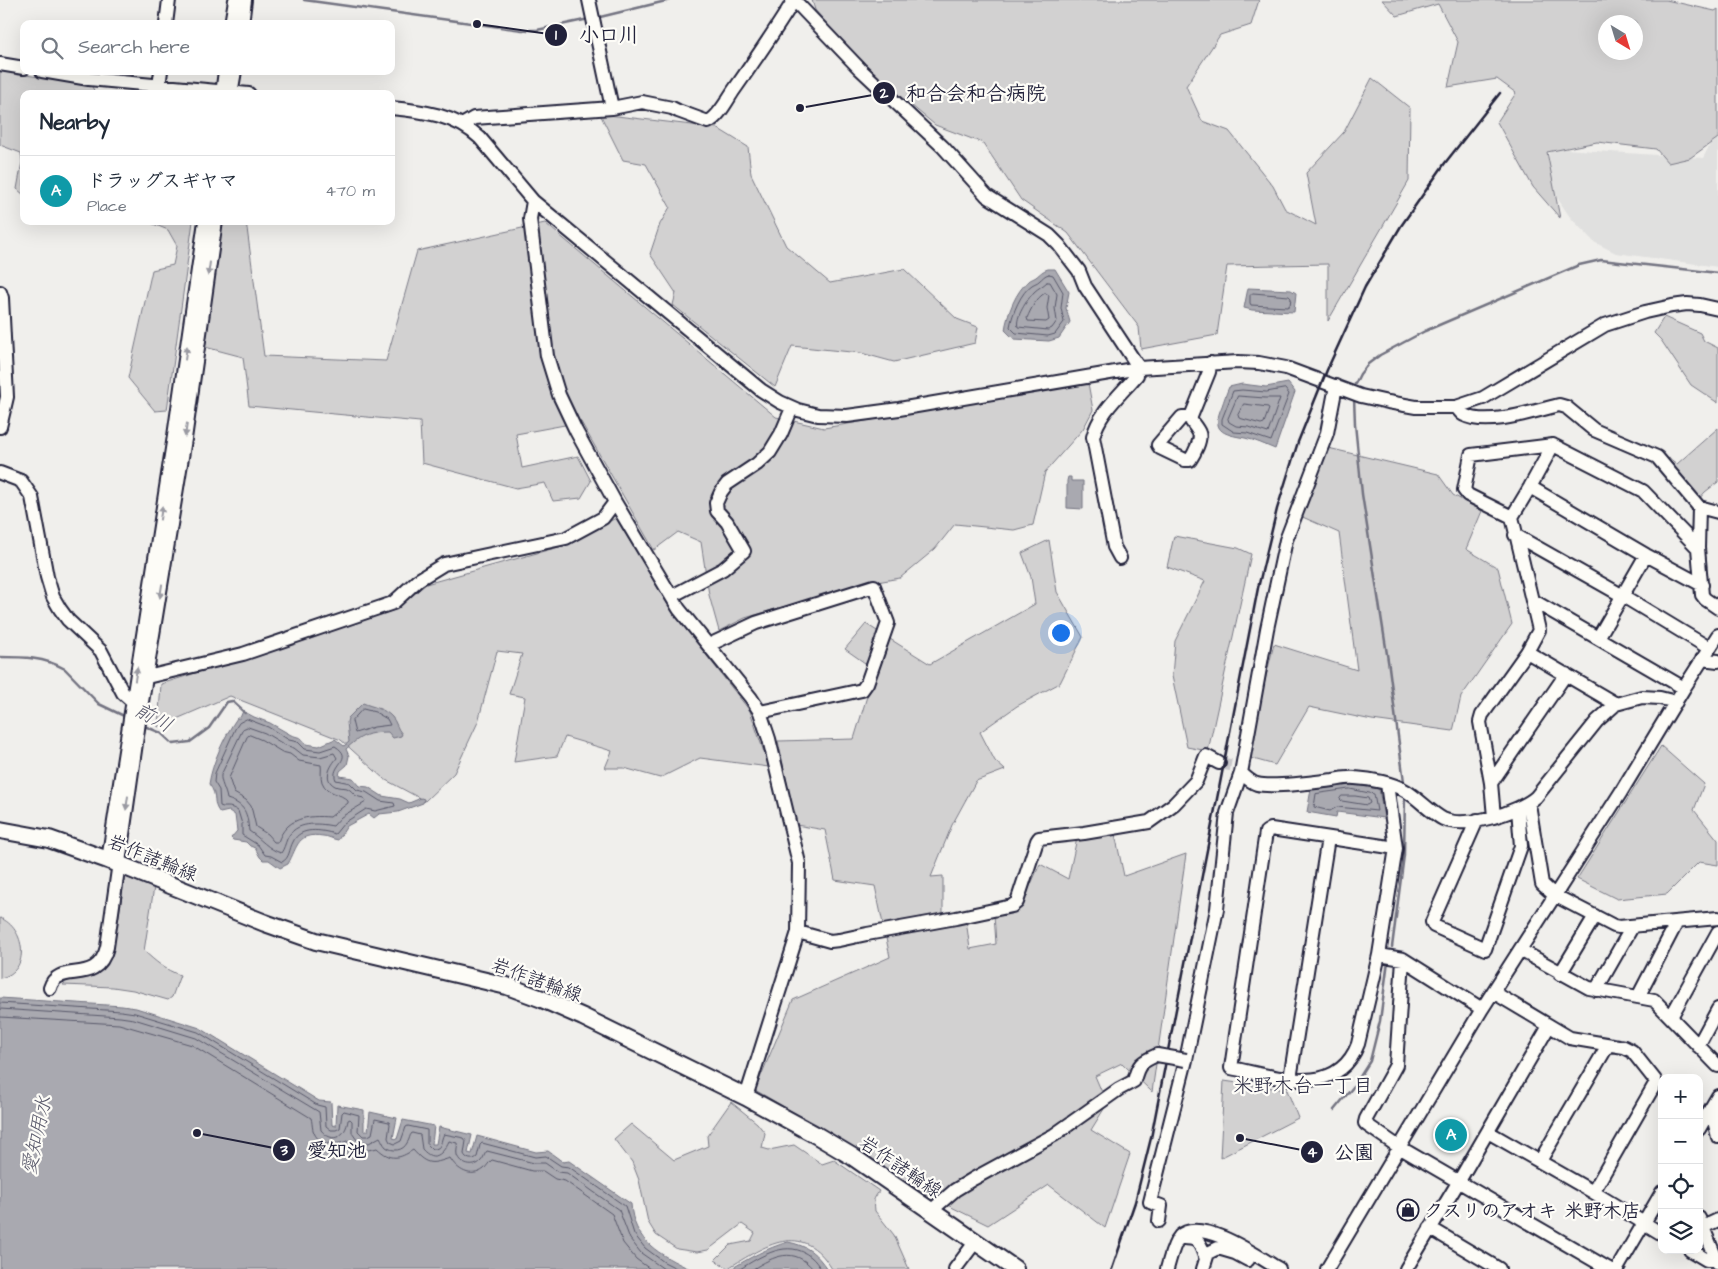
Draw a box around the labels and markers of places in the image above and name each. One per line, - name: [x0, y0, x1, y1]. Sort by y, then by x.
- callout: 小口川: [544, 17, 649, 52]
- callout: 和合会和合病院: [871, 75, 1056, 110]
- pin: A: [1435, 1116, 1467, 1154]
- callout: 愛知池: [272, 1132, 377, 1167]
- callout: 公園: [1299, 1134, 1384, 1169]
- shop icon: クスリのアオキ 米野木店: [1396, 1198, 1420, 1222]
- place label: クスリのアオキ 米野木店: [1424, 1198, 1641, 1225]

